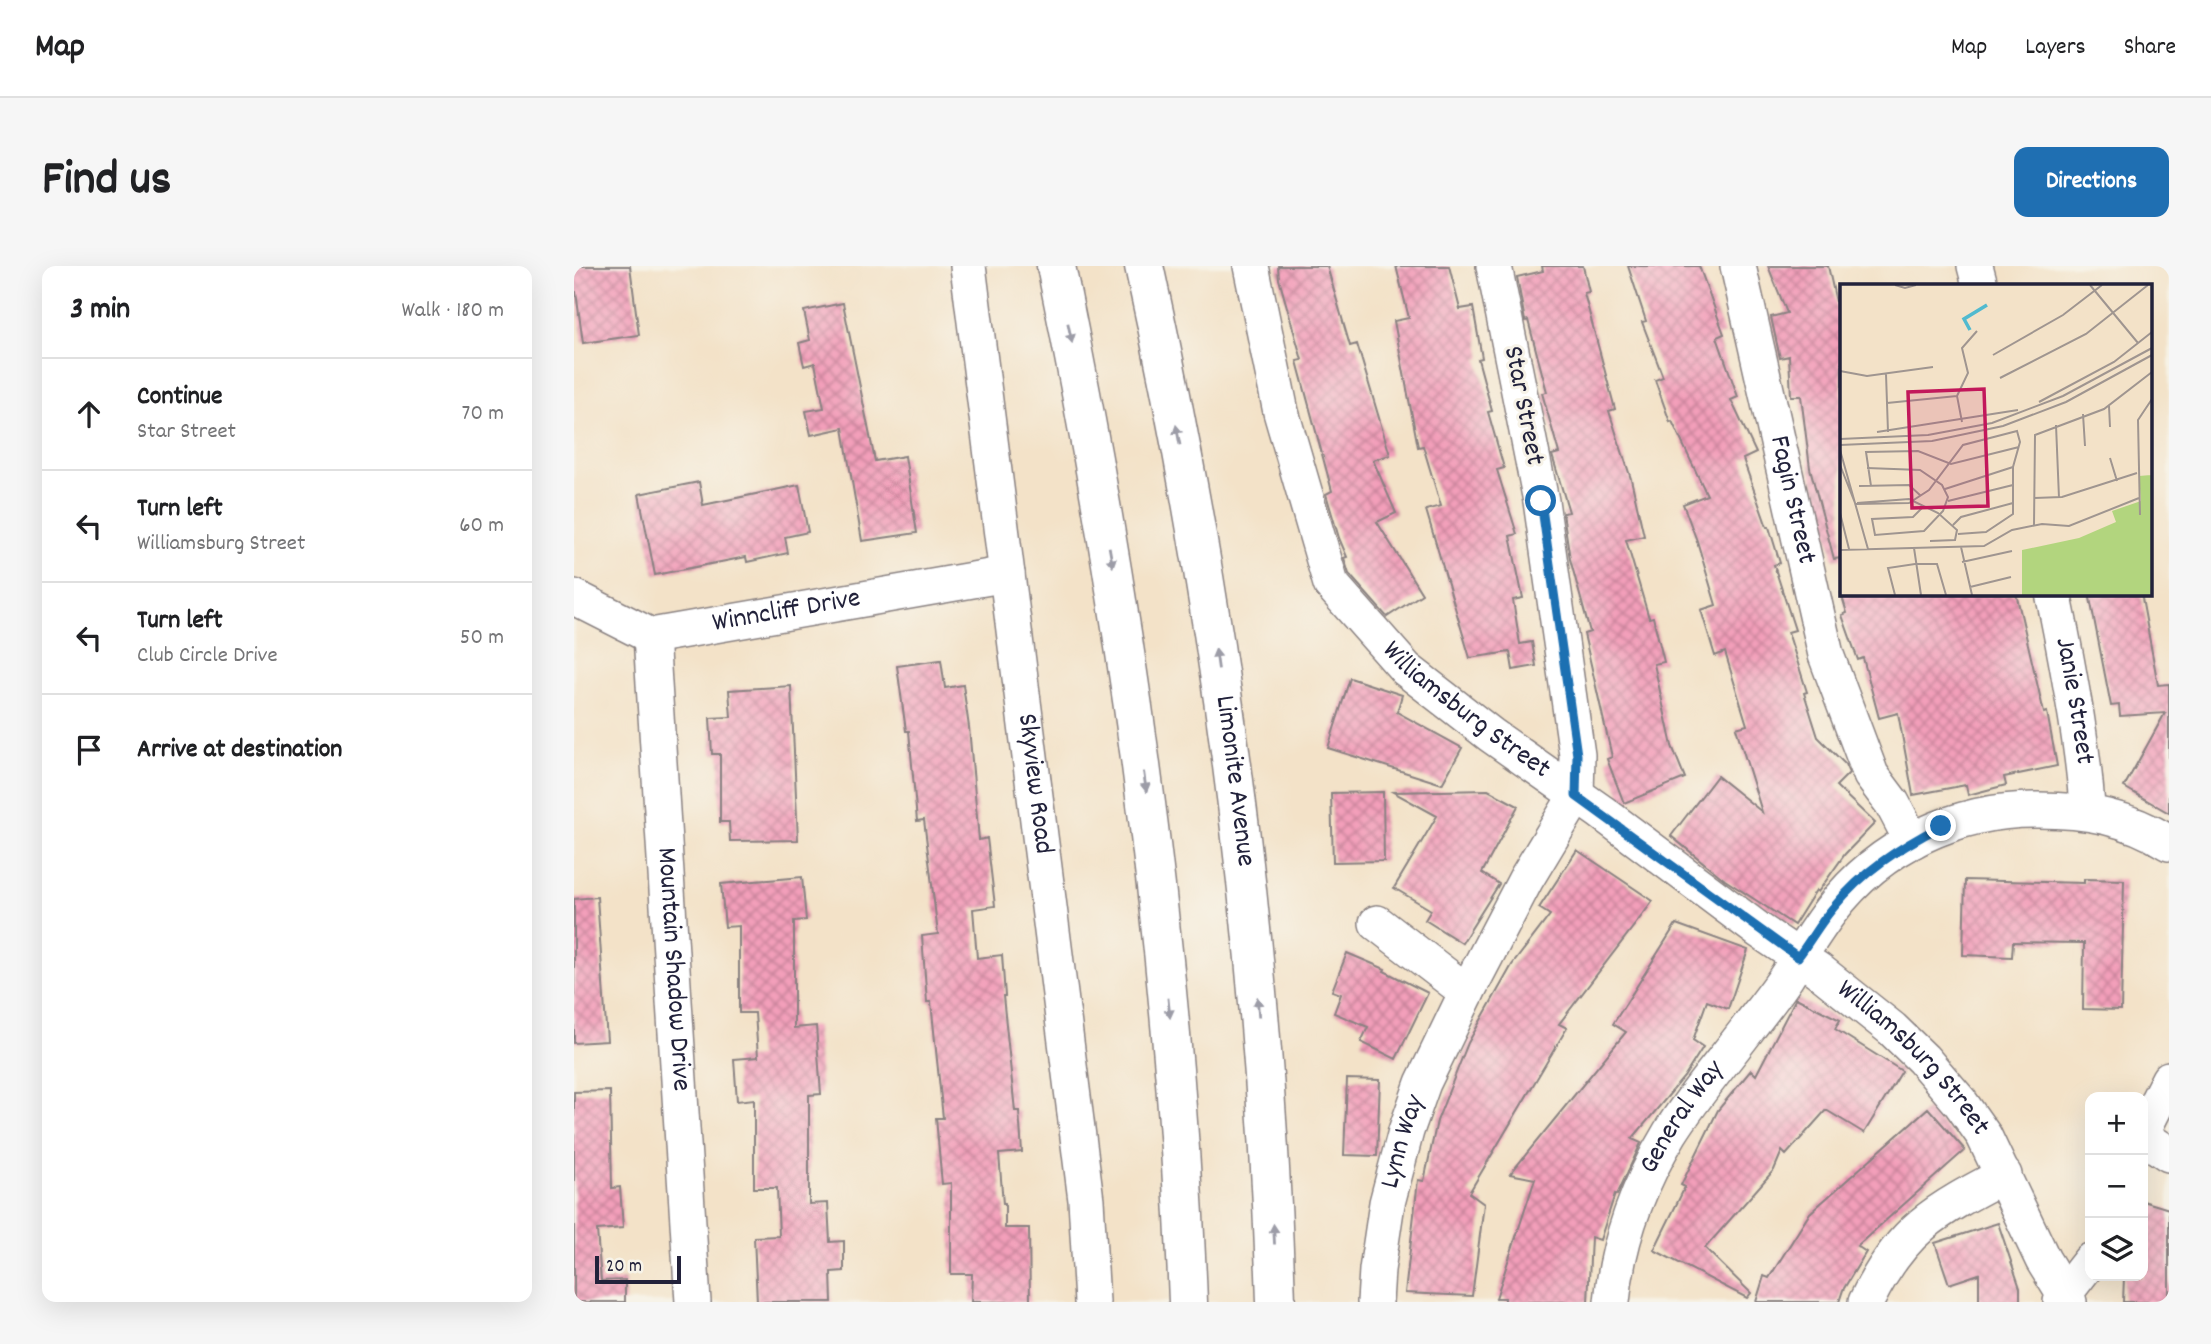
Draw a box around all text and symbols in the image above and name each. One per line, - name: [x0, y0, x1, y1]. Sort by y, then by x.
- text: Map: [35, 25, 85, 72]
- text: Map: [1951, 31, 1987, 65]
- text: Layers: [2025, 31, 2086, 65]
- text: Share: [2124, 31, 2176, 65]
- text: Find us: [42, 147, 171, 217]
- button: Directions: [2014, 147, 2169, 217]
- inset map: [1840, 284, 2151, 595]
- text: 3 min: [70, 290, 130, 333]
- text: Walk · 180 m: [401, 295, 504, 328]
- one-way arrow: [1064, 322, 1075, 344]
- street label: Star Street: [1491, 343, 1553, 469]
- text: Continue: [137, 379, 222, 416]
- icon: ahead: [70, 395, 108, 433]
- text: 70 m: [462, 398, 504, 431]
- text: Star Street: [137, 416, 236, 449]
- one-way arrow: [1172, 424, 1183, 446]
- street label: Fagin Street: [1757, 432, 1825, 568]
- route start: [1525, 485, 1556, 516]
- text: Turn left: [137, 491, 223, 528]
- icon: left: [70, 507, 108, 545]
- text: 60 m: [459, 510, 504, 543]
- text: Williamsburg Street: [137, 528, 305, 561]
- one-way arrow: [1106, 546, 1117, 568]
- street label: Winncliff Drive: [710, 580, 864, 645]
- text: Turn left: [137, 603, 223, 640]
- icon: left: [70, 619, 108, 657]
- text: 50 m: [460, 622, 504, 655]
- street label: Williamsburg Street: [1371, 633, 1558, 790]
- street label: Janie Street: [2043, 634, 2103, 767]
- text: Club Circle Drive: [137, 640, 278, 673]
- one-way arrow: [1212, 648, 1223, 670]
- street label: Limonite Avenue: [1203, 693, 1264, 869]
- street label: Skyview Road: [1005, 711, 1062, 856]
- icon: arrive: [70, 731, 108, 769]
- text: Arrive at destination: [137, 732, 342, 769]
- one-way arrow: [1139, 771, 1150, 793]
- route end: [1925, 810, 1956, 841]
- street label: Mountain Shadow Drive: [644, 846, 700, 1092]
- street label: Williamsburg Street: [1827, 971, 1998, 1145]
- one-way arrow: [1252, 996, 1263, 1018]
- one-way arrow: [1164, 997, 1175, 1019]
- street label: General Way: [1631, 1052, 1736, 1181]
- street label: Lynn Way: [1372, 1089, 1437, 1193]
- map controls: [2085, 1092, 2148, 1281]
- button: +: [2085, 1092, 2148, 1155]
- button: −: [2085, 1155, 2148, 1218]
- button: layers: [2085, 1218, 2148, 1281]
- one-way arrow: [1268, 1223, 1279, 1245]
- scale bar: [595, 1253, 681, 1285]
- text: 20 m: [606, 1254, 642, 1281]

